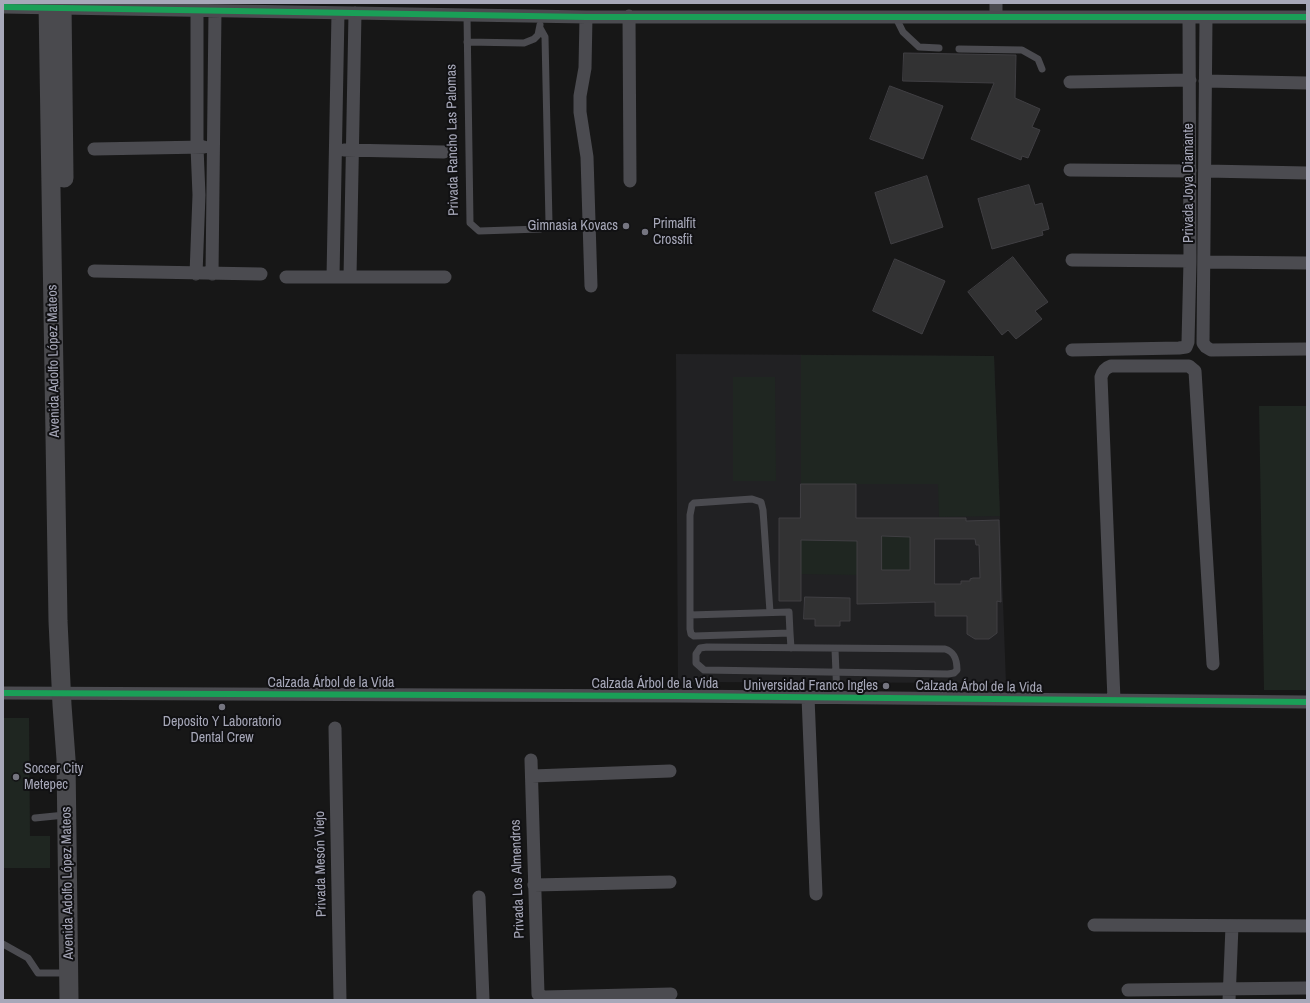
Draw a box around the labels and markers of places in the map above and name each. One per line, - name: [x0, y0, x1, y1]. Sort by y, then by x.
- place label: Primalfit Crossfit: [653, 216, 696, 248]
- place label: Gimnasia Kovacs: [527, 218, 618, 234]
- marker: Gimnasia Kovacs: [621, 221, 631, 231]
- marker: Primalfit Crossfit: [640, 227, 650, 237]
- place label: Universidad Franco Ingles: [743, 678, 878, 694]
- marker: Universidad Franco Ingles: [881, 681, 891, 691]
- marker: Deposito Y Laboratorio Dental Crew: [217, 702, 227, 712]
- place label: Deposito Y Laboratorio Dental Crew: [163, 714, 281, 746]
- place label: Soccer City Metepec: [24, 761, 83, 794]
- marker: Soccer City Metepec: [11, 772, 21, 782]

